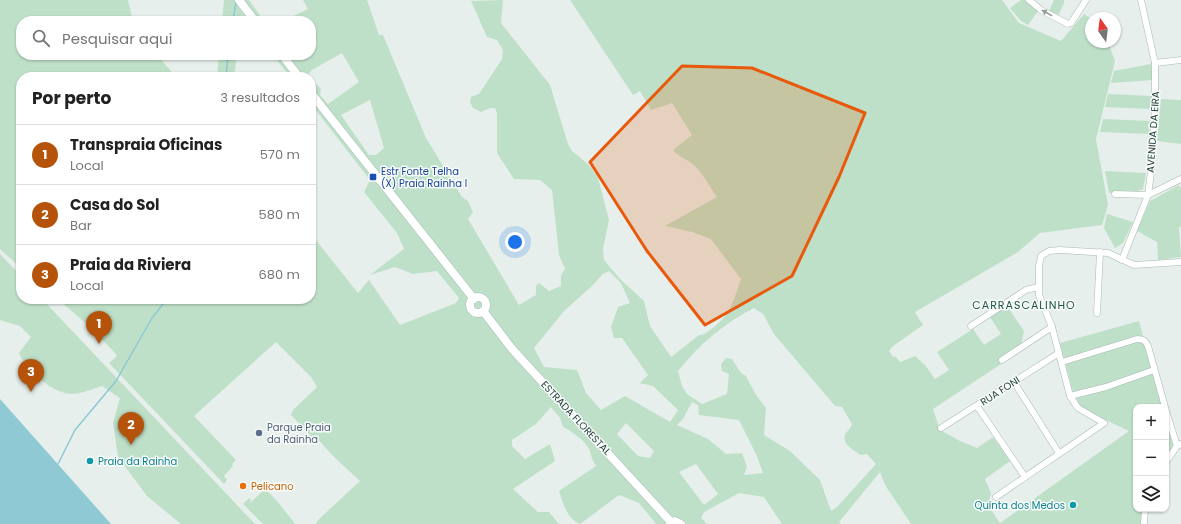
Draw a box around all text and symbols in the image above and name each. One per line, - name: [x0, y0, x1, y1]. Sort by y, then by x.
- one-way arrow: [1041, 10, 1053, 16]
- north arrow: [1085, 12, 1121, 48]
- search box: [16, 16, 316, 60]
- icon: search: [30, 27, 52, 49]
- text: Pesquisar aqui: [62, 28, 172, 49]
- text: Por perto: [32, 86, 111, 110]
- text: 3 resultados: [220, 88, 300, 107]
- street label: AVENIDA DA EIRA: [1143, 91, 1163, 173]
- text: Transpraia Oficinas: [70, 134, 222, 155]
- text: 1: [43, 145, 47, 164]
- text: 570 m: [260, 145, 300, 164]
- text: Local: [70, 156, 104, 175]
- place label: Estr Fonte Telha (X) Praia Rainha I: [381, 164, 467, 191]
- marker: Estr Fonte Telha (X) Praia Rainha I: [368, 172, 378, 182]
- text: Casa do Sol: [70, 194, 159, 215]
- text: 2: [41, 205, 49, 224]
- text: 580 m: [259, 205, 300, 224]
- text: Bar: [70, 216, 92, 235]
- your location: [505, 232, 525, 252]
- text: Praia da Riviera: [70, 254, 191, 275]
- text: 3: [41, 265, 49, 284]
- text: 680 m: [259, 265, 300, 284]
- text: Local: [70, 276, 104, 295]
- district label: CARRASCALINHO: [972, 297, 1076, 313]
- pin: 1: [86, 311, 112, 344]
- pin: 3: [18, 359, 44, 392]
- street label: RUA FONI: [977, 373, 1023, 409]
- street label: ESTRADA FLORESTAL: [538, 378, 615, 459]
- map controls: [1133, 404, 1169, 512]
- button: +: [1133, 404, 1169, 440]
- pin: 2: [118, 412, 144, 445]
- place label: Parque Praia da Rainha: [267, 420, 331, 447]
- marker: Parque Praia da Rainha: [254, 428, 264, 438]
- button: −: [1133, 440, 1169, 476]
- place label: Praia da Rainha: [98, 454, 177, 469]
- marker: Praia da Rainha: [85, 456, 95, 466]
- button: layers: [1133, 476, 1169, 512]
- place label: Pelicano: [251, 479, 294, 494]
- marker: Pelicano: [238, 481, 248, 491]
- place label: Quinta dos Medos: [975, 498, 1065, 513]
- marker: Quinta dos Medos: [1068, 500, 1078, 510]

